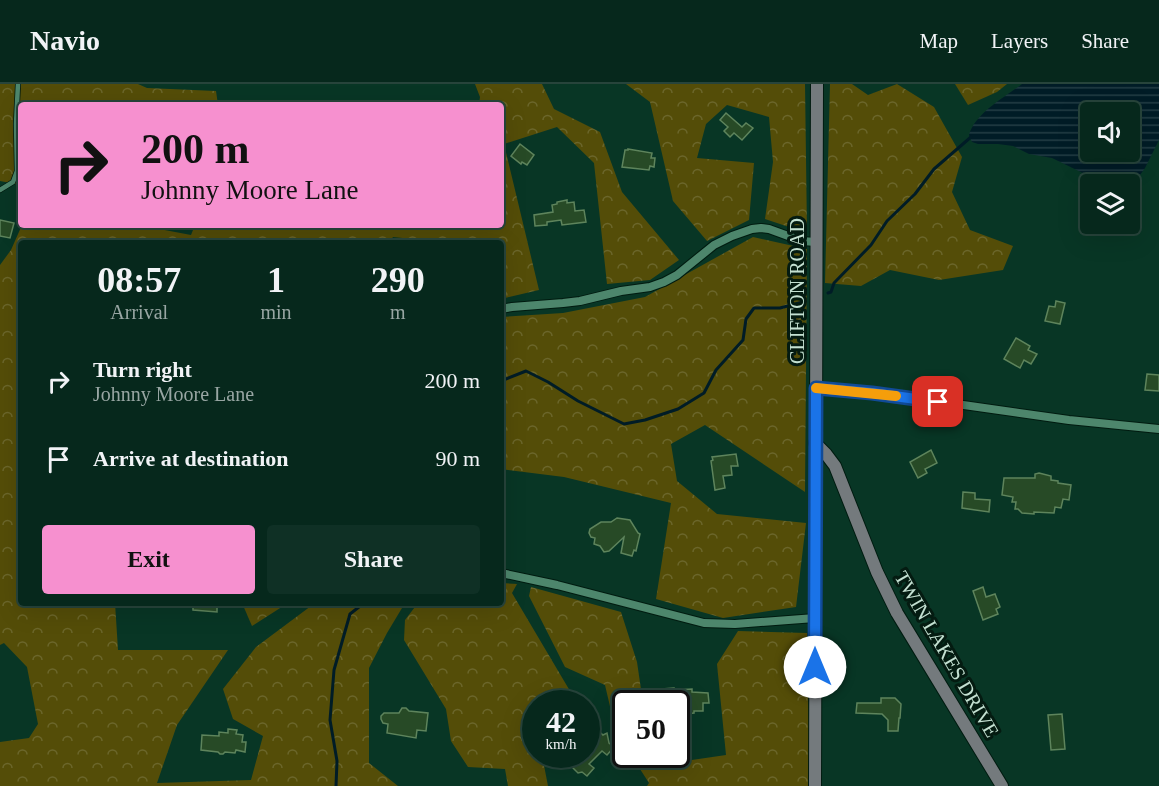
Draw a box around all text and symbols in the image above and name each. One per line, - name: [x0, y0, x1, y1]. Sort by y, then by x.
- text: Navio: [30, 25, 100, 56]
- text: Map: [920, 29, 958, 53]
- text: Layers: [991, 29, 1048, 53]
- text: Share: [1081, 29, 1129, 53]
- map controls: [1080, 102, 1140, 234]
- button: sound: [1080, 102, 1140, 162]
- icon: right: [42, 126, 120, 204]
- text: 200 m: [141, 126, 250, 172]
- button: layers: [1080, 174, 1140, 234]
- text: Johnny Moore Lane: [141, 175, 358, 205]
- street label: CLIFTON ROAD: [786, 218, 808, 364]
- text: 08:57: [97, 260, 181, 300]
- text: 1: [267, 260, 285, 300]
- text: 290: [371, 260, 425, 300]
- text: Arrival: [110, 301, 168, 323]
- text: min: [260, 301, 292, 323]
- text: m: [390, 301, 406, 323]
- text: Turn right: [93, 357, 192, 382]
- icon: right: [42, 365, 75, 398]
- text: 200 m: [424, 368, 480, 393]
- pin: [912, 376, 963, 427]
- text: Johnny Moore Lane: [93, 383, 254, 405]
- icon: arrive: [921, 385, 954, 418]
- icon: arrive: [42, 443, 75, 476]
- text: Arrive at destination: [93, 446, 289, 471]
- text: 90 m: [435, 446, 480, 471]
- button: Exit: [42, 525, 255, 594]
- button: Share: [267, 525, 480, 594]
- street label: TWIN LAKES DRIVE: [891, 567, 1003, 741]
- position arrow: [783, 635, 847, 699]
- speed limit sign: 50: [612, 690, 690, 768]
- text: 42: [546, 705, 576, 738]
- text: km/h: [546, 736, 576, 752]

